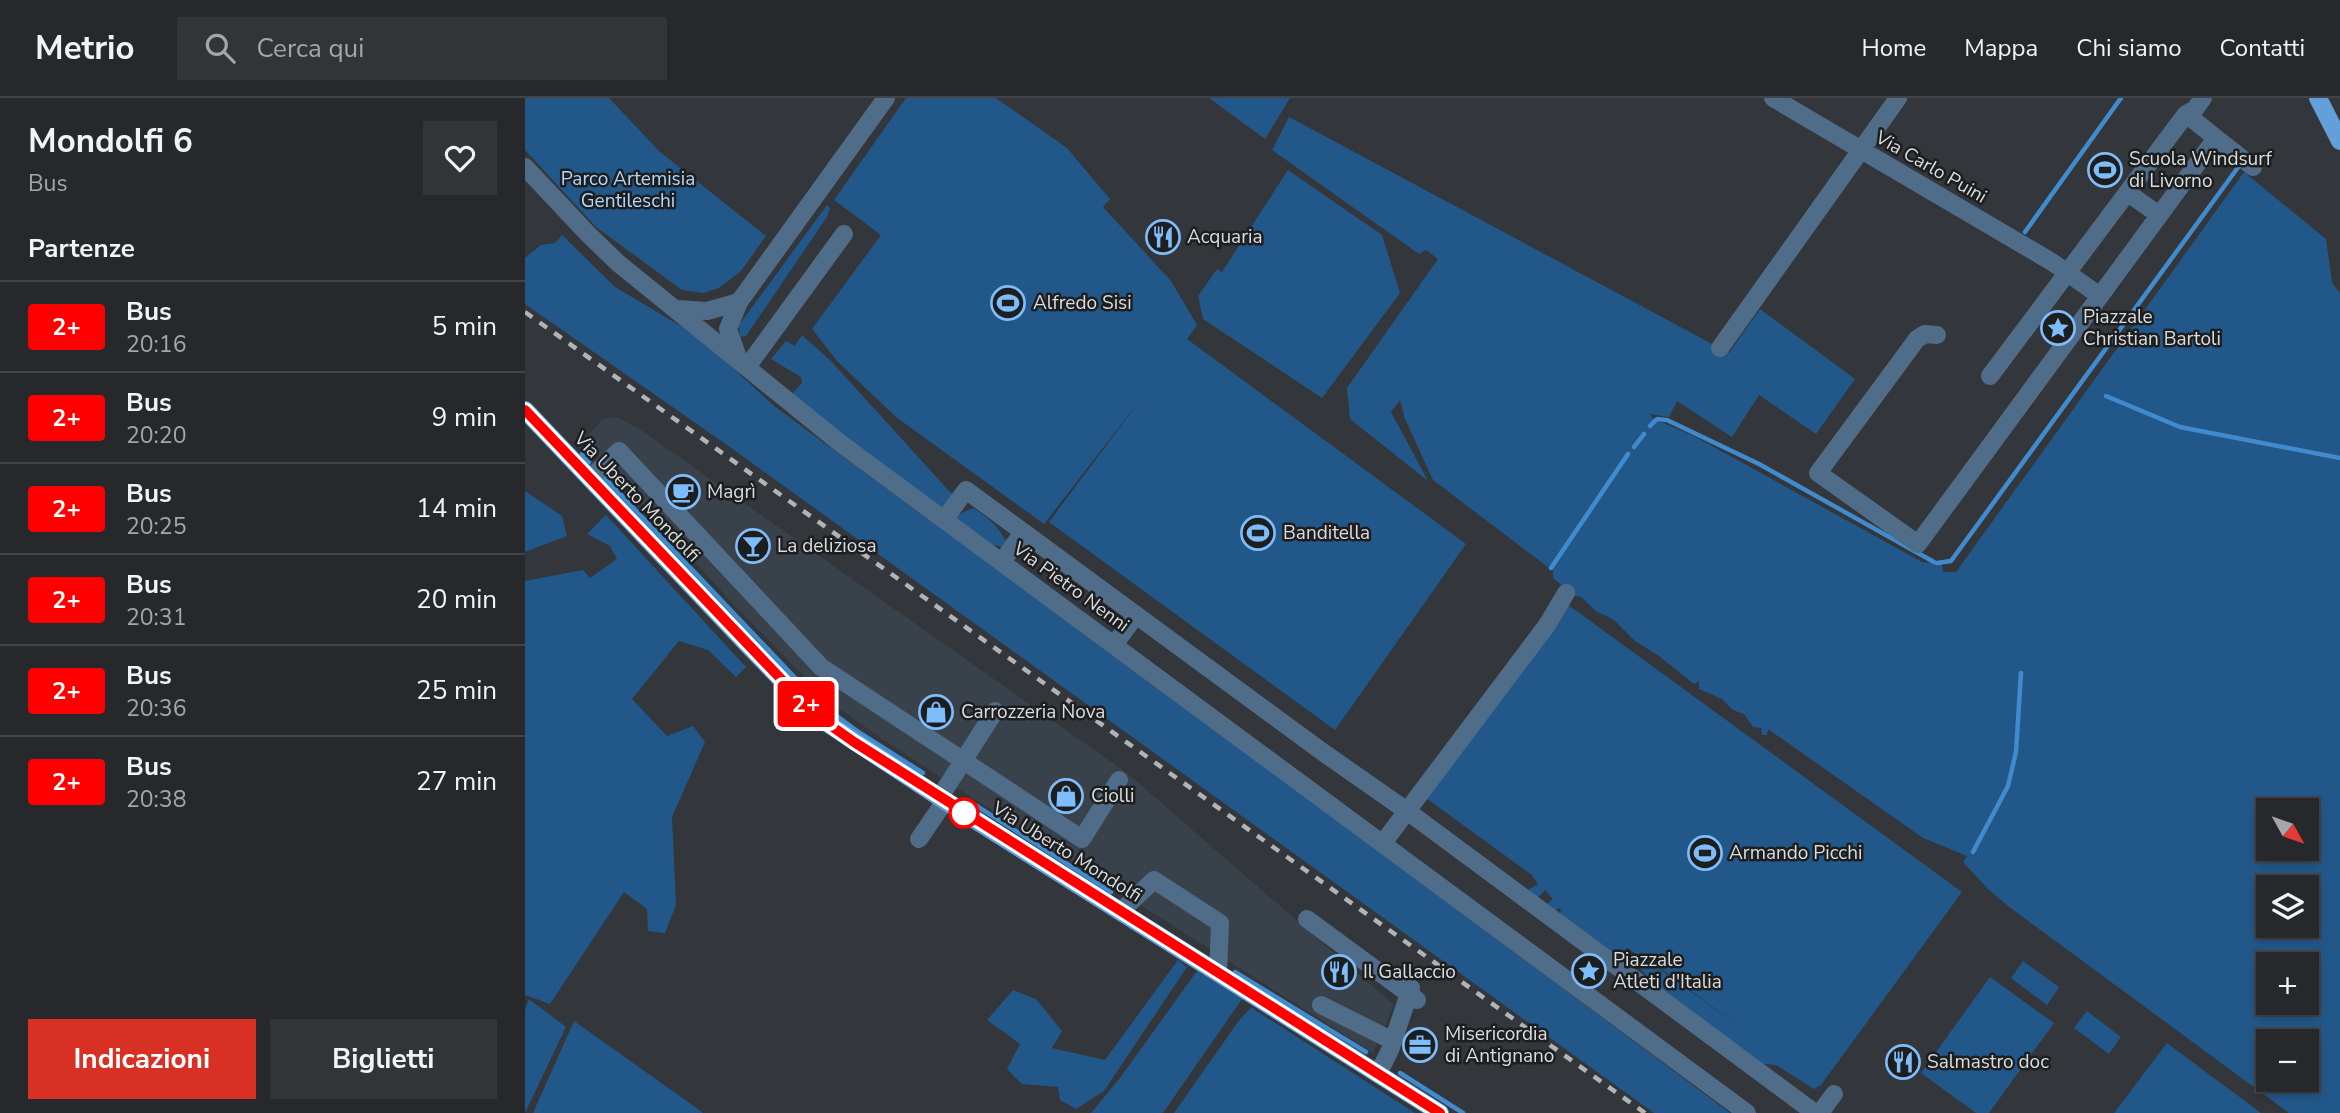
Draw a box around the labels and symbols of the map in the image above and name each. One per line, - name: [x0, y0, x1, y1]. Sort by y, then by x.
- street label: Via Carlo Puini: [1870, 124, 1992, 209]
- place label: Scuola Windsurf di Livorno: [2129, 146, 2273, 194]
- sports icon: Scuola Windsurf di Livorno: [2086, 151, 2124, 189]
- park label: Parco Artemisia Gentileschi: [561, 166, 695, 214]
- restaurant icon: Acquaria: [1144, 218, 1182, 256]
- place label: Acquaria: [1187, 224, 1262, 250]
- sports icon: Alfredo Sisi: [989, 284, 1027, 322]
- place label: Alfredo Sisi: [1033, 290, 1132, 316]
- place label: Piazzale Christian Bartoli: [2083, 304, 2221, 352]
- place icon: Piazzale Christian Bartoli: [2039, 309, 2077, 347]
- street label: Via Uberto Mondolfi: [567, 425, 706, 568]
- cafe icon: Magrì: [664, 473, 702, 511]
- place label: Magrì: [707, 479, 756, 505]
- sports icon: Banditella: [1239, 514, 1277, 552]
- place label: Banditella: [1283, 520, 1370, 546]
- bar icon: La deliziosa: [734, 527, 772, 565]
- place label: La deliziosa: [777, 533, 876, 559]
- street label: Via Pietro Nenni: [1007, 535, 1134, 638]
- line badge: 2+: [775, 681, 837, 727]
- shop icon: Carrozzeria Nova: [917, 693, 955, 731]
- place label: Carrozzeria Nova: [961, 699, 1105, 725]
- shop icon: Ciolli: [1047, 777, 1085, 815]
- place label: Ciolli: [1091, 783, 1134, 809]
- street label: Via Uberto Mondolfi: [986, 795, 1147, 909]
- unlabelled marker: [949, 798, 979, 828]
- north arrow: [2256, 798, 2319, 861]
- sports icon: Armando Picchi: [1686, 834, 1724, 872]
- place label: Armando Picchi: [1729, 840, 1862, 866]
- place label: Piazzale Atleti d'Italia: [1613, 947, 1722, 995]
- place icon: Piazzale Atleti d'Italia: [1570, 952, 1608, 990]
- restaurant icon: Il Gallaccio: [1320, 953, 1358, 991]
- place label: Il Gallaccio: [1363, 959, 1456, 985]
- place label: Misericordia di Antignano: [1445, 1021, 1554, 1069]
- office icon: Misericordia di Antignano: [1401, 1026, 1439, 1064]
- restaurant icon: Salmastro doc: [1884, 1043, 1922, 1081]
- place label: Salmastro doc: [1927, 1049, 2049, 1075]

